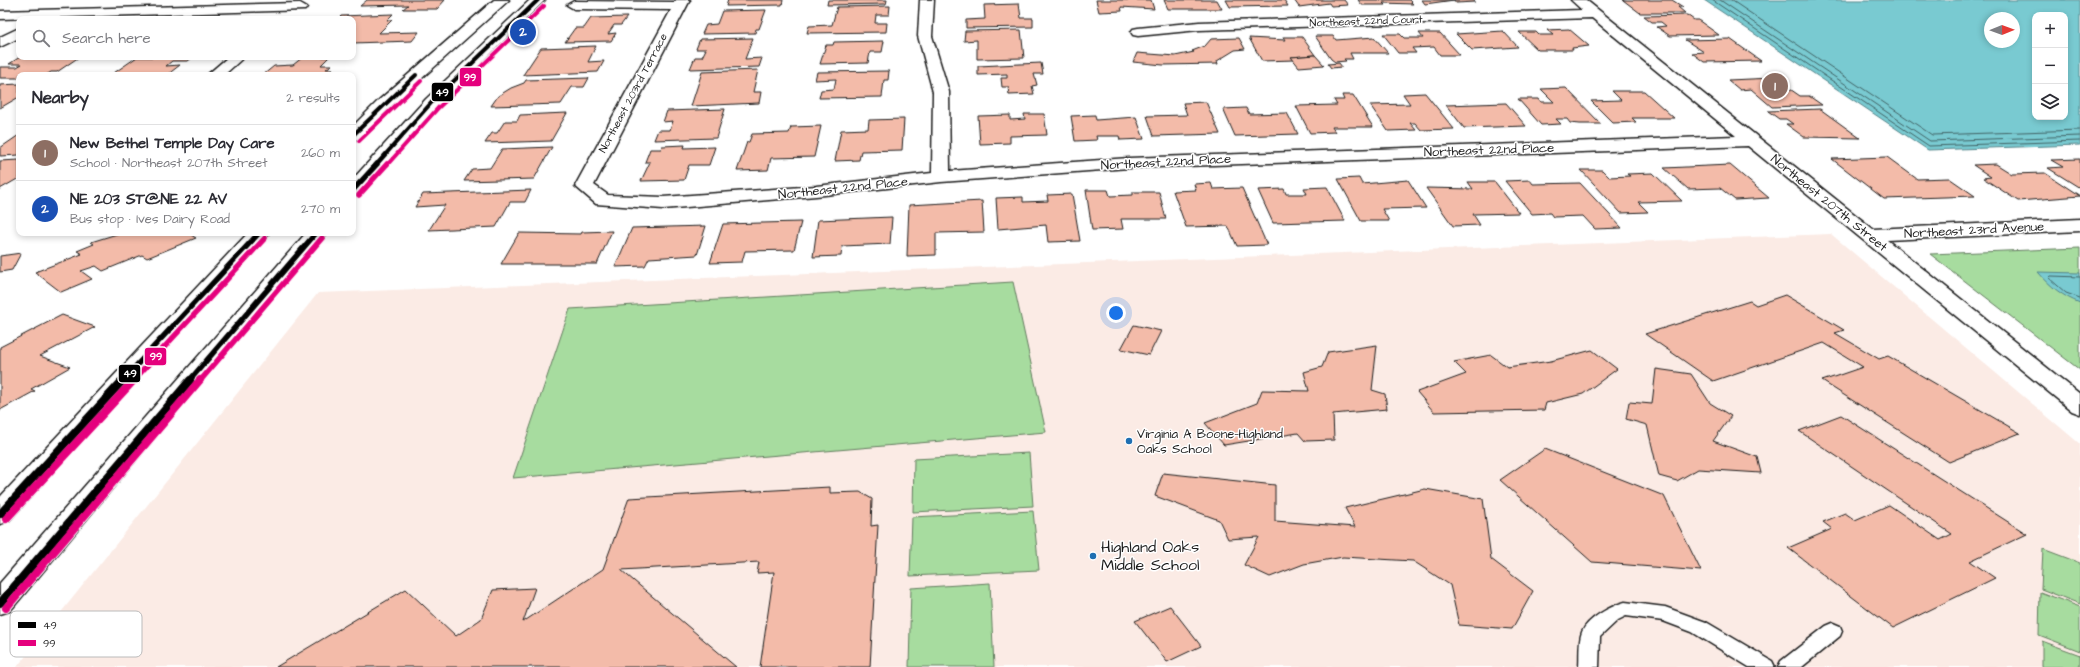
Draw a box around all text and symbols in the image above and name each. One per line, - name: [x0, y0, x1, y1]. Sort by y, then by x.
- street label: Northeast 22nd Court: [1309, 12, 1423, 30]
- north arrow: [1984, 12, 2020, 48]
- map controls: [2032, 12, 2068, 120]
- button: +: [2032, 12, 2068, 48]
- search box: [16, 16, 356, 60]
- pin: 2: [510, 17, 536, 47]
- icon: search: [30, 27, 52, 49]
- text: Search here: [62, 28, 151, 49]
- street label: Northeast 203rd Terrace: [595, 31, 671, 155]
- button: −: [2032, 48, 2068, 84]
- line badge: 99: [459, 67, 482, 87]
- text: 99: [464, 70, 476, 85]
- pin: 1: [1762, 71, 1788, 101]
- line badge: 49: [431, 82, 454, 102]
- button: layers: [2032, 84, 2068, 120]
- text: 49: [435, 85, 449, 100]
- text: Nearby: [32, 86, 89, 110]
- text: 2 results: [286, 89, 340, 107]
- text: New Bethel Temple Day Care: [70, 133, 275, 154]
- street label: Northeast 22nd Place: [1424, 139, 1554, 161]
- text: 1: [44, 144, 46, 162]
- text: 260 m: [301, 144, 340, 162]
- street label: Northeast 22nd Place: [1100, 150, 1232, 174]
- street label: Northeast 207th Street: [1767, 150, 1892, 256]
- text: School · Northeast 207th Street: [70, 154, 268, 172]
- street label: Northeast 22nd Place: [777, 172, 909, 204]
- text: NE 203 ST@NE 22 AV: [70, 189, 227, 210]
- text: 2: [41, 200, 49, 218]
- text: 270 m: [301, 200, 340, 218]
- text: Bus stop · Ives Dairy Road: [70, 210, 230, 228]
- street label: Northeast 23rd Avenue: [1903, 217, 2045, 243]
- your location: [1106, 303, 1126, 323]
- line badge: 99: [144, 347, 167, 366]
- text: 99: [150, 349, 162, 364]
- line badge: 49: [118, 364, 141, 383]
- text: 49: [123, 366, 137, 381]
- place label: Virginia A Boone-Highland Oaks School: [1137, 425, 1283, 458]
- marker: Virginia A Boone-Highland Oaks School: [1124, 436, 1134, 446]
- place label: Highland Oaks Middle School: [1101, 536, 1199, 576]
- marker: Highland Oaks Middle School: [1088, 551, 1098, 561]
- legend: [10, 611, 142, 657]
- text: 49: [43, 618, 57, 633]
- text: 99: [43, 636, 56, 651]

